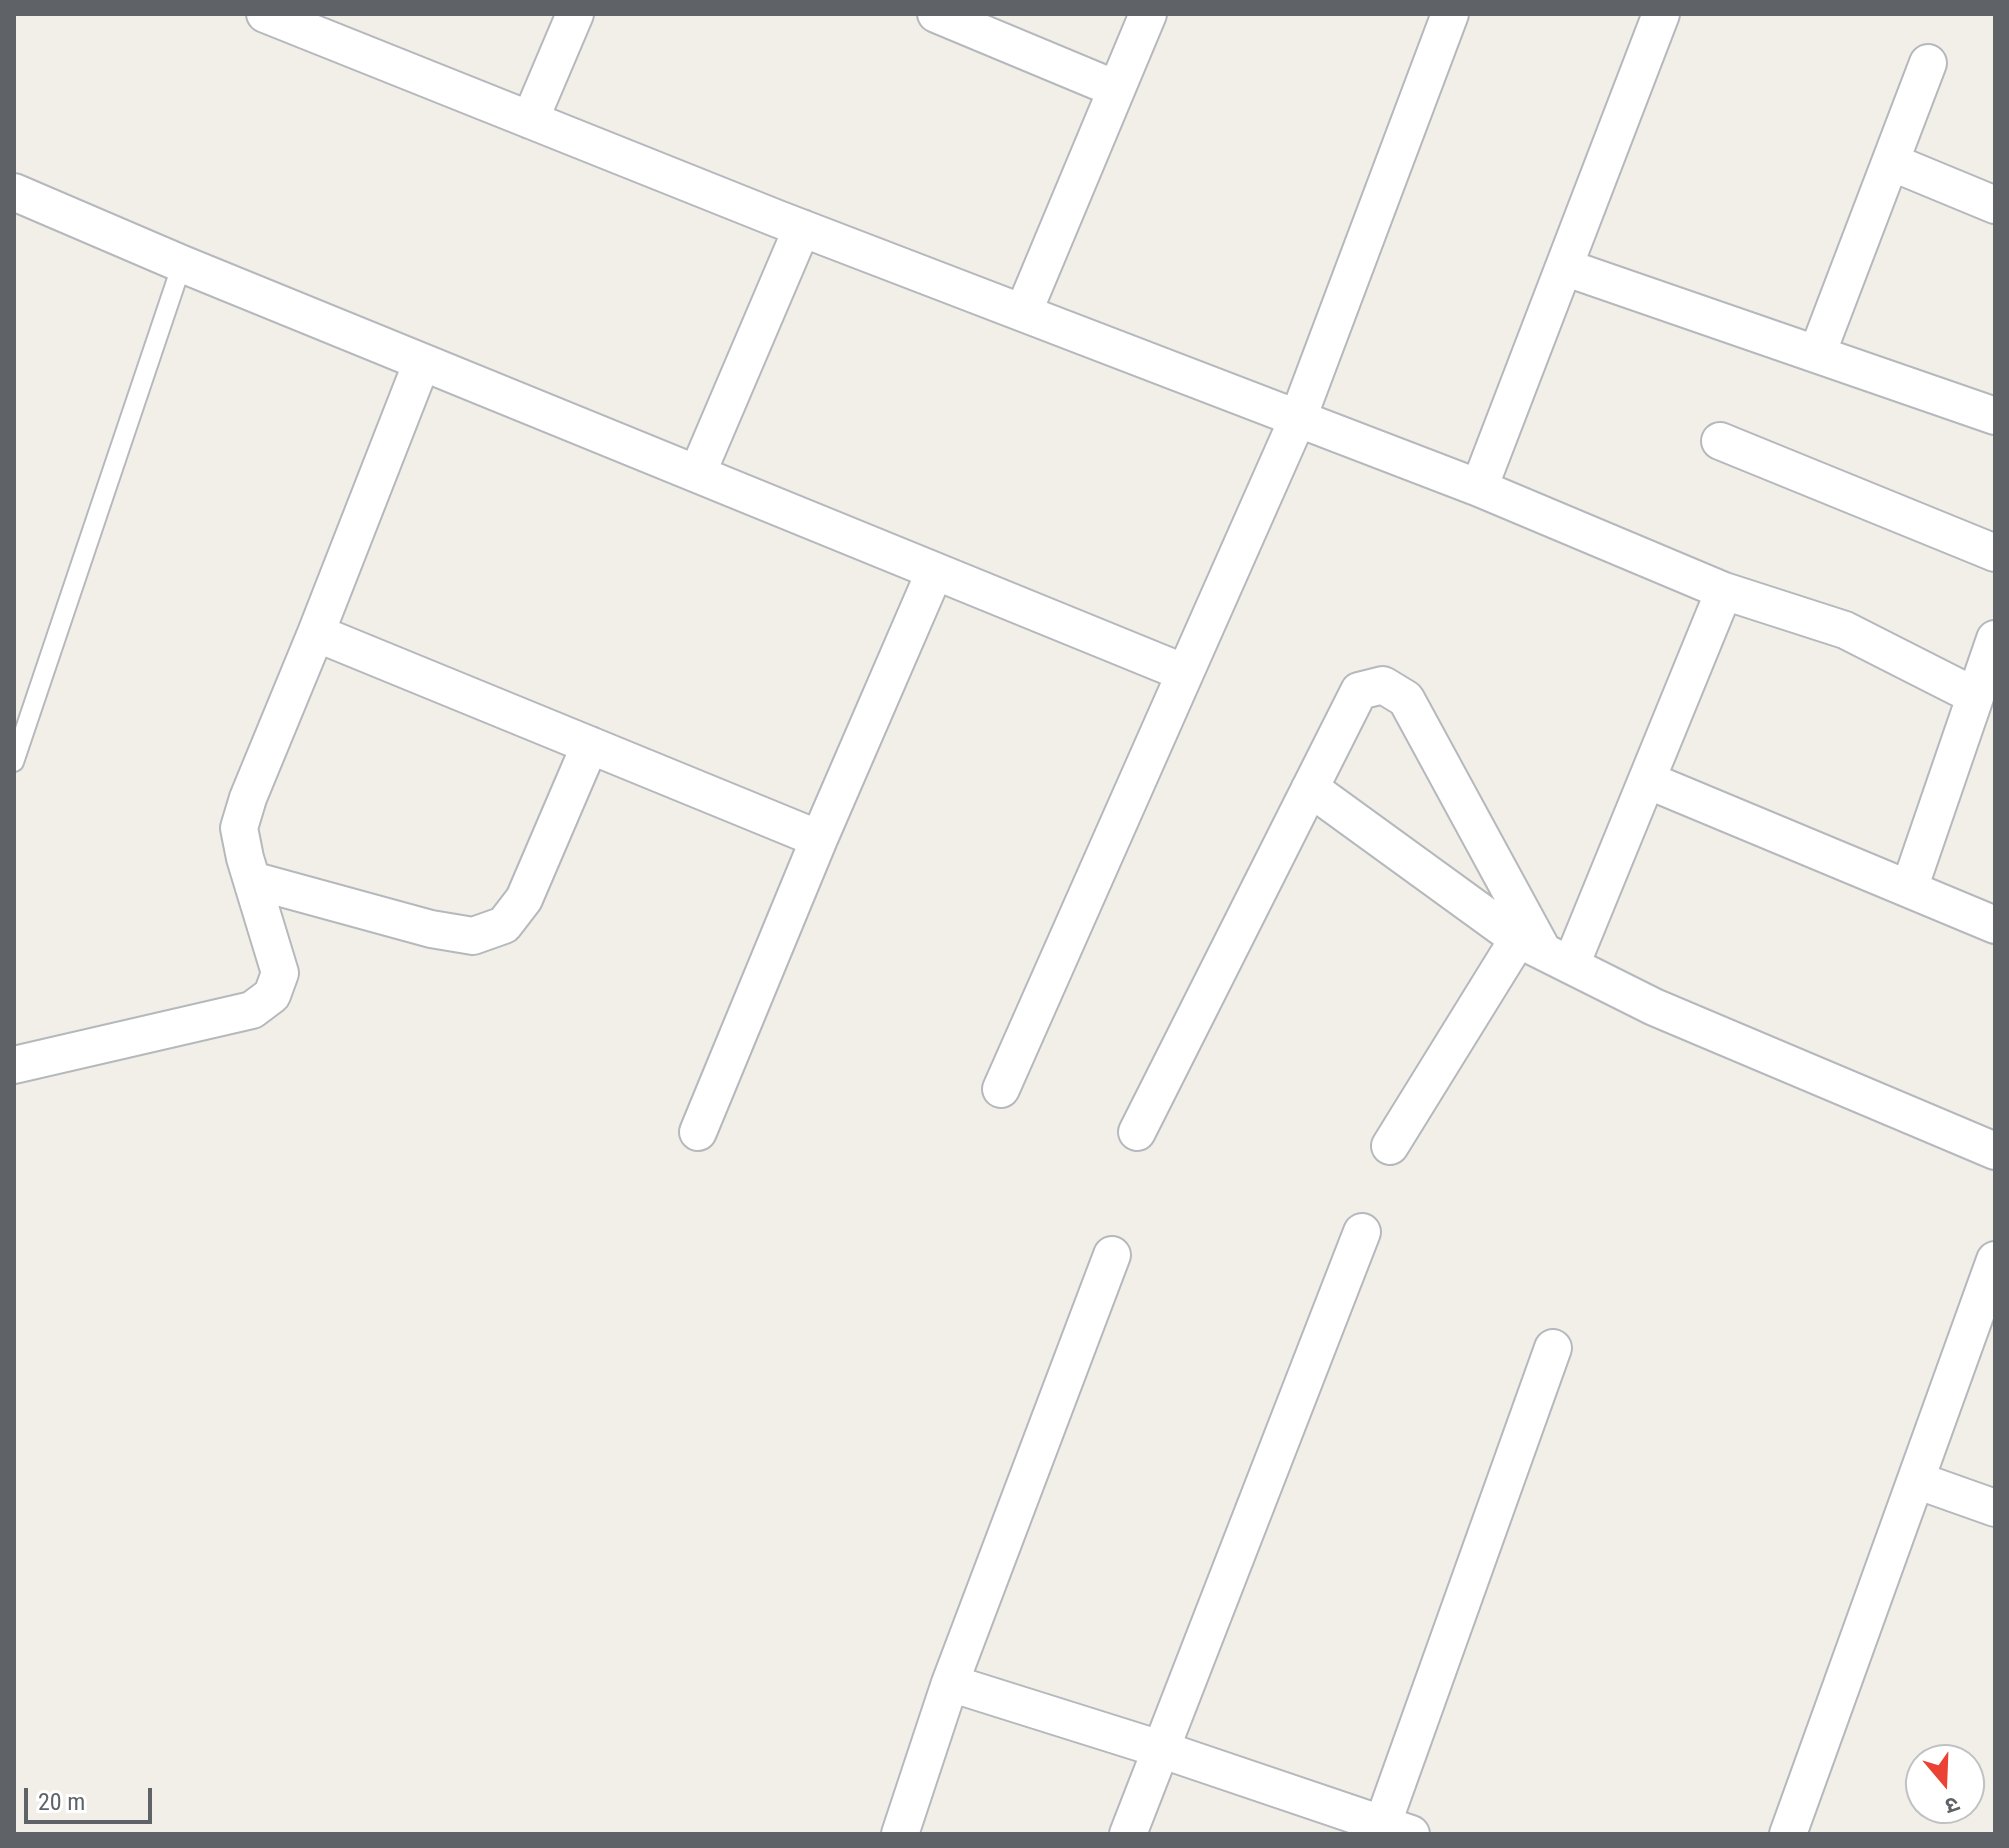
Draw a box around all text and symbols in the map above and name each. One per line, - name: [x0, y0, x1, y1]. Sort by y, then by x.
- north arrow: [1905, 1744, 1985, 1824]
- scale bar: [28, 1772, 156, 1822]
- text: 20 m: [38, 1788, 85, 1816]
- text: उ: [1942, 1791, 1962, 1819]

